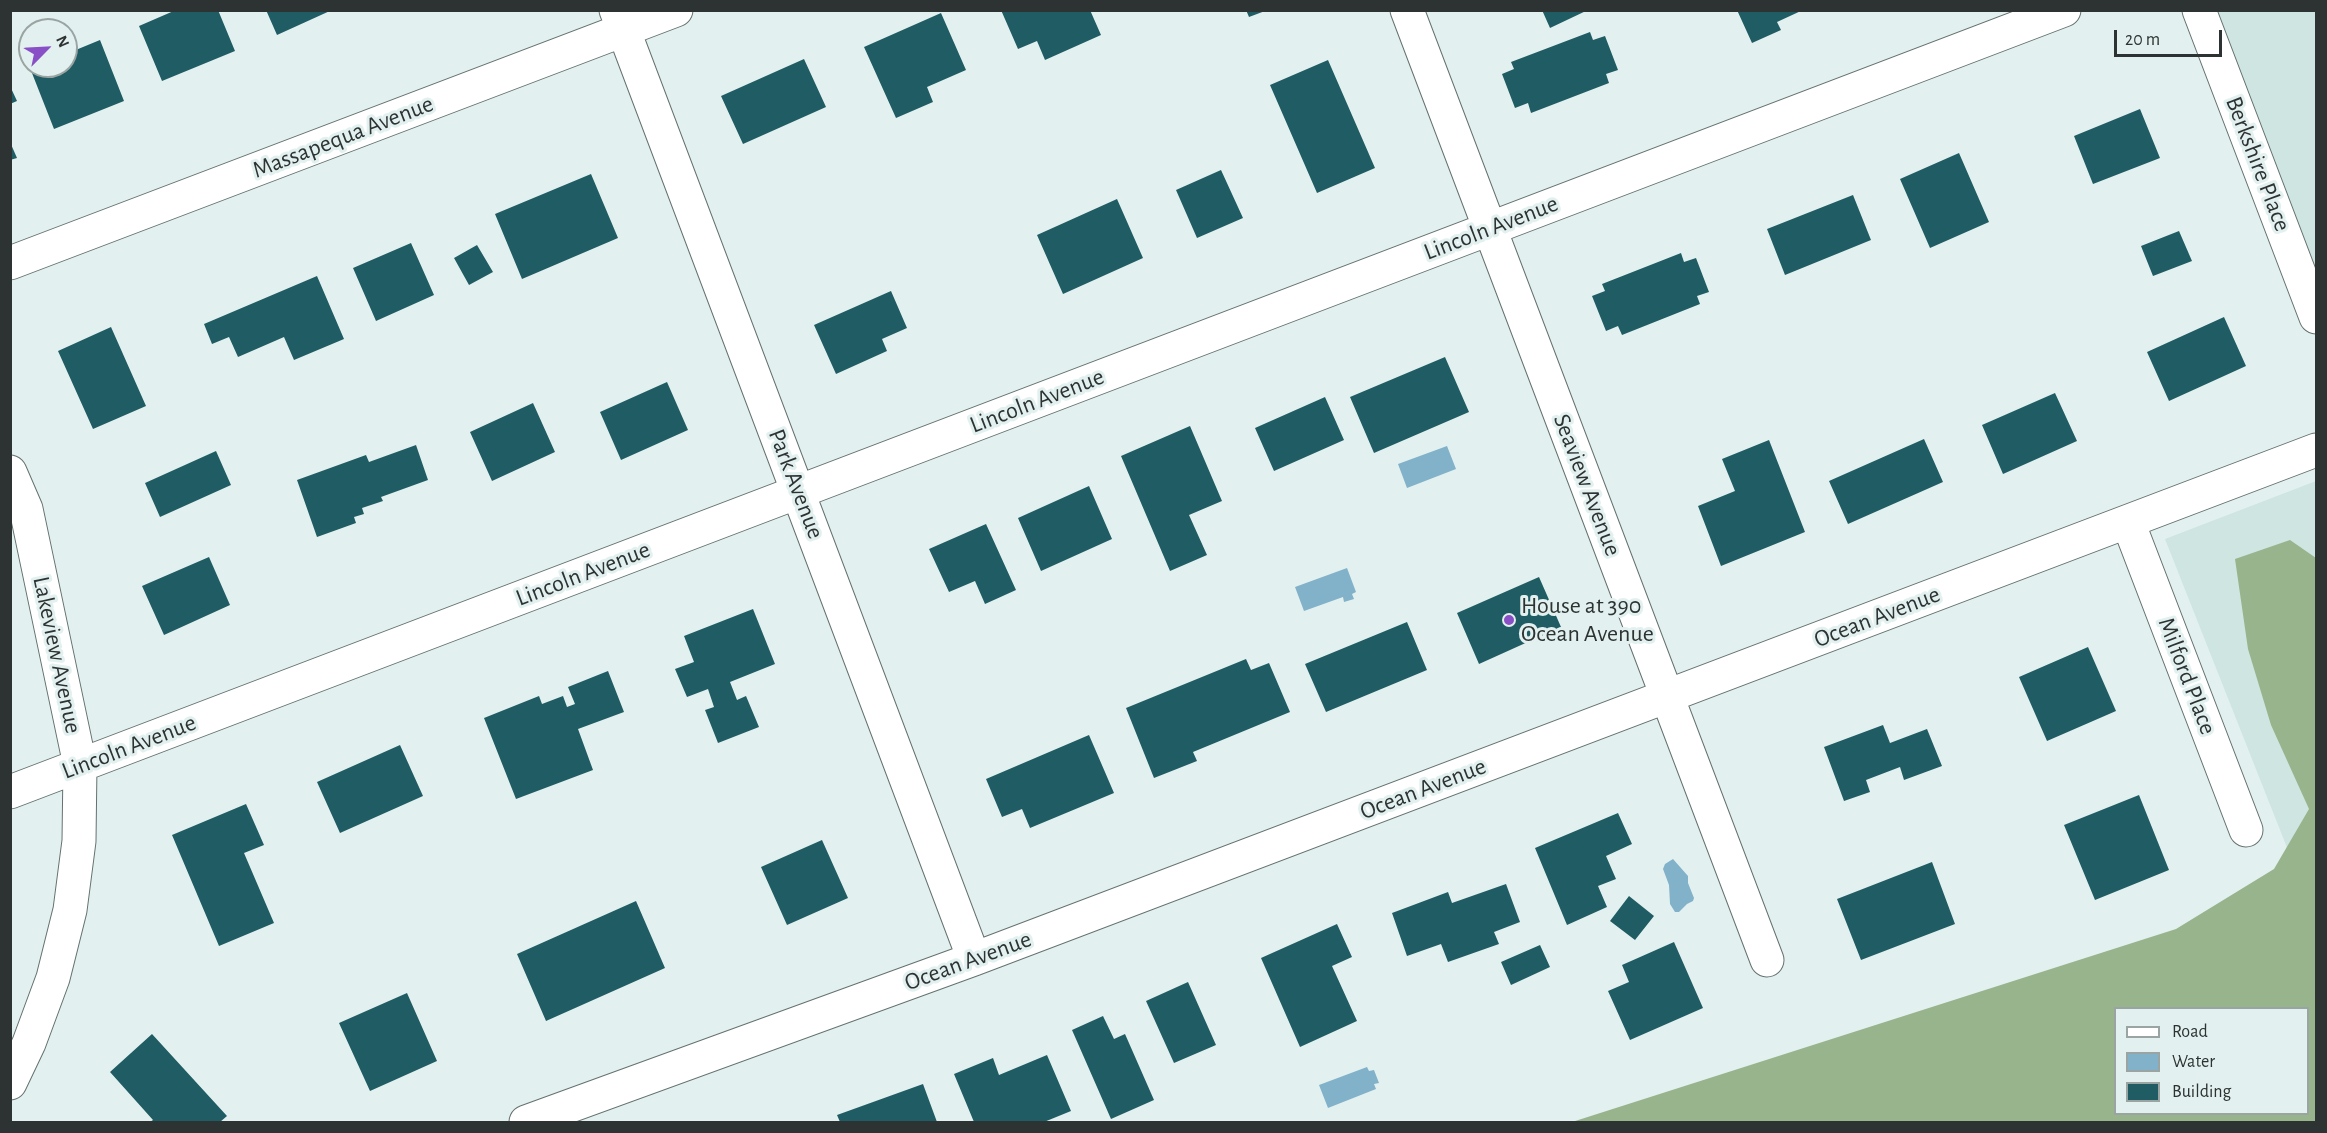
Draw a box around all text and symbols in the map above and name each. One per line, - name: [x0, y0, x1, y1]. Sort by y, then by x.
- north arrow: [18, 18, 78, 78]
- scale bar: [2117, 18, 2225, 56]
- text: 20 m: [2125, 31, 2160, 49]
- text: N: [53, 33, 72, 50]
- street label: Massapequa Avenue: [248, 89, 438, 185]
- street label: Berkshire Place: [2219, 92, 2297, 236]
- street label: Lincoln Avenue: [1420, 189, 1562, 267]
- street label: Lincoln Avenue: [966, 362, 1108, 440]
- street label: Seaview Avenue: [1547, 410, 1627, 560]
- street label: Park Avenue: [762, 425, 830, 543]
- street label: Lincoln Avenue: [512, 535, 654, 613]
- street label: Lakeview Avenue: [26, 574, 88, 736]
- street label: Ocean Avenue: [1810, 580, 1944, 654]
- place label: House at 390 Ocean Avenue: [1521, 592, 1654, 648]
- marker: House at 390 Ocean Avenue: [1502, 613, 1516, 627]
- street label: Milford Place: [2152, 613, 2222, 739]
- street label: Lincoln Avenue: [58, 708, 200, 786]
- street label: Ocean Avenue: [1356, 752, 1490, 826]
- street label: Ocean Avenue: [901, 925, 1035, 997]
- legend: [2114, 1007, 2309, 1115]
- text: Road: [2172, 1023, 2208, 1041]
- text: Water: [2172, 1053, 2215, 1071]
- text: Building: [2172, 1083, 2231, 1101]

